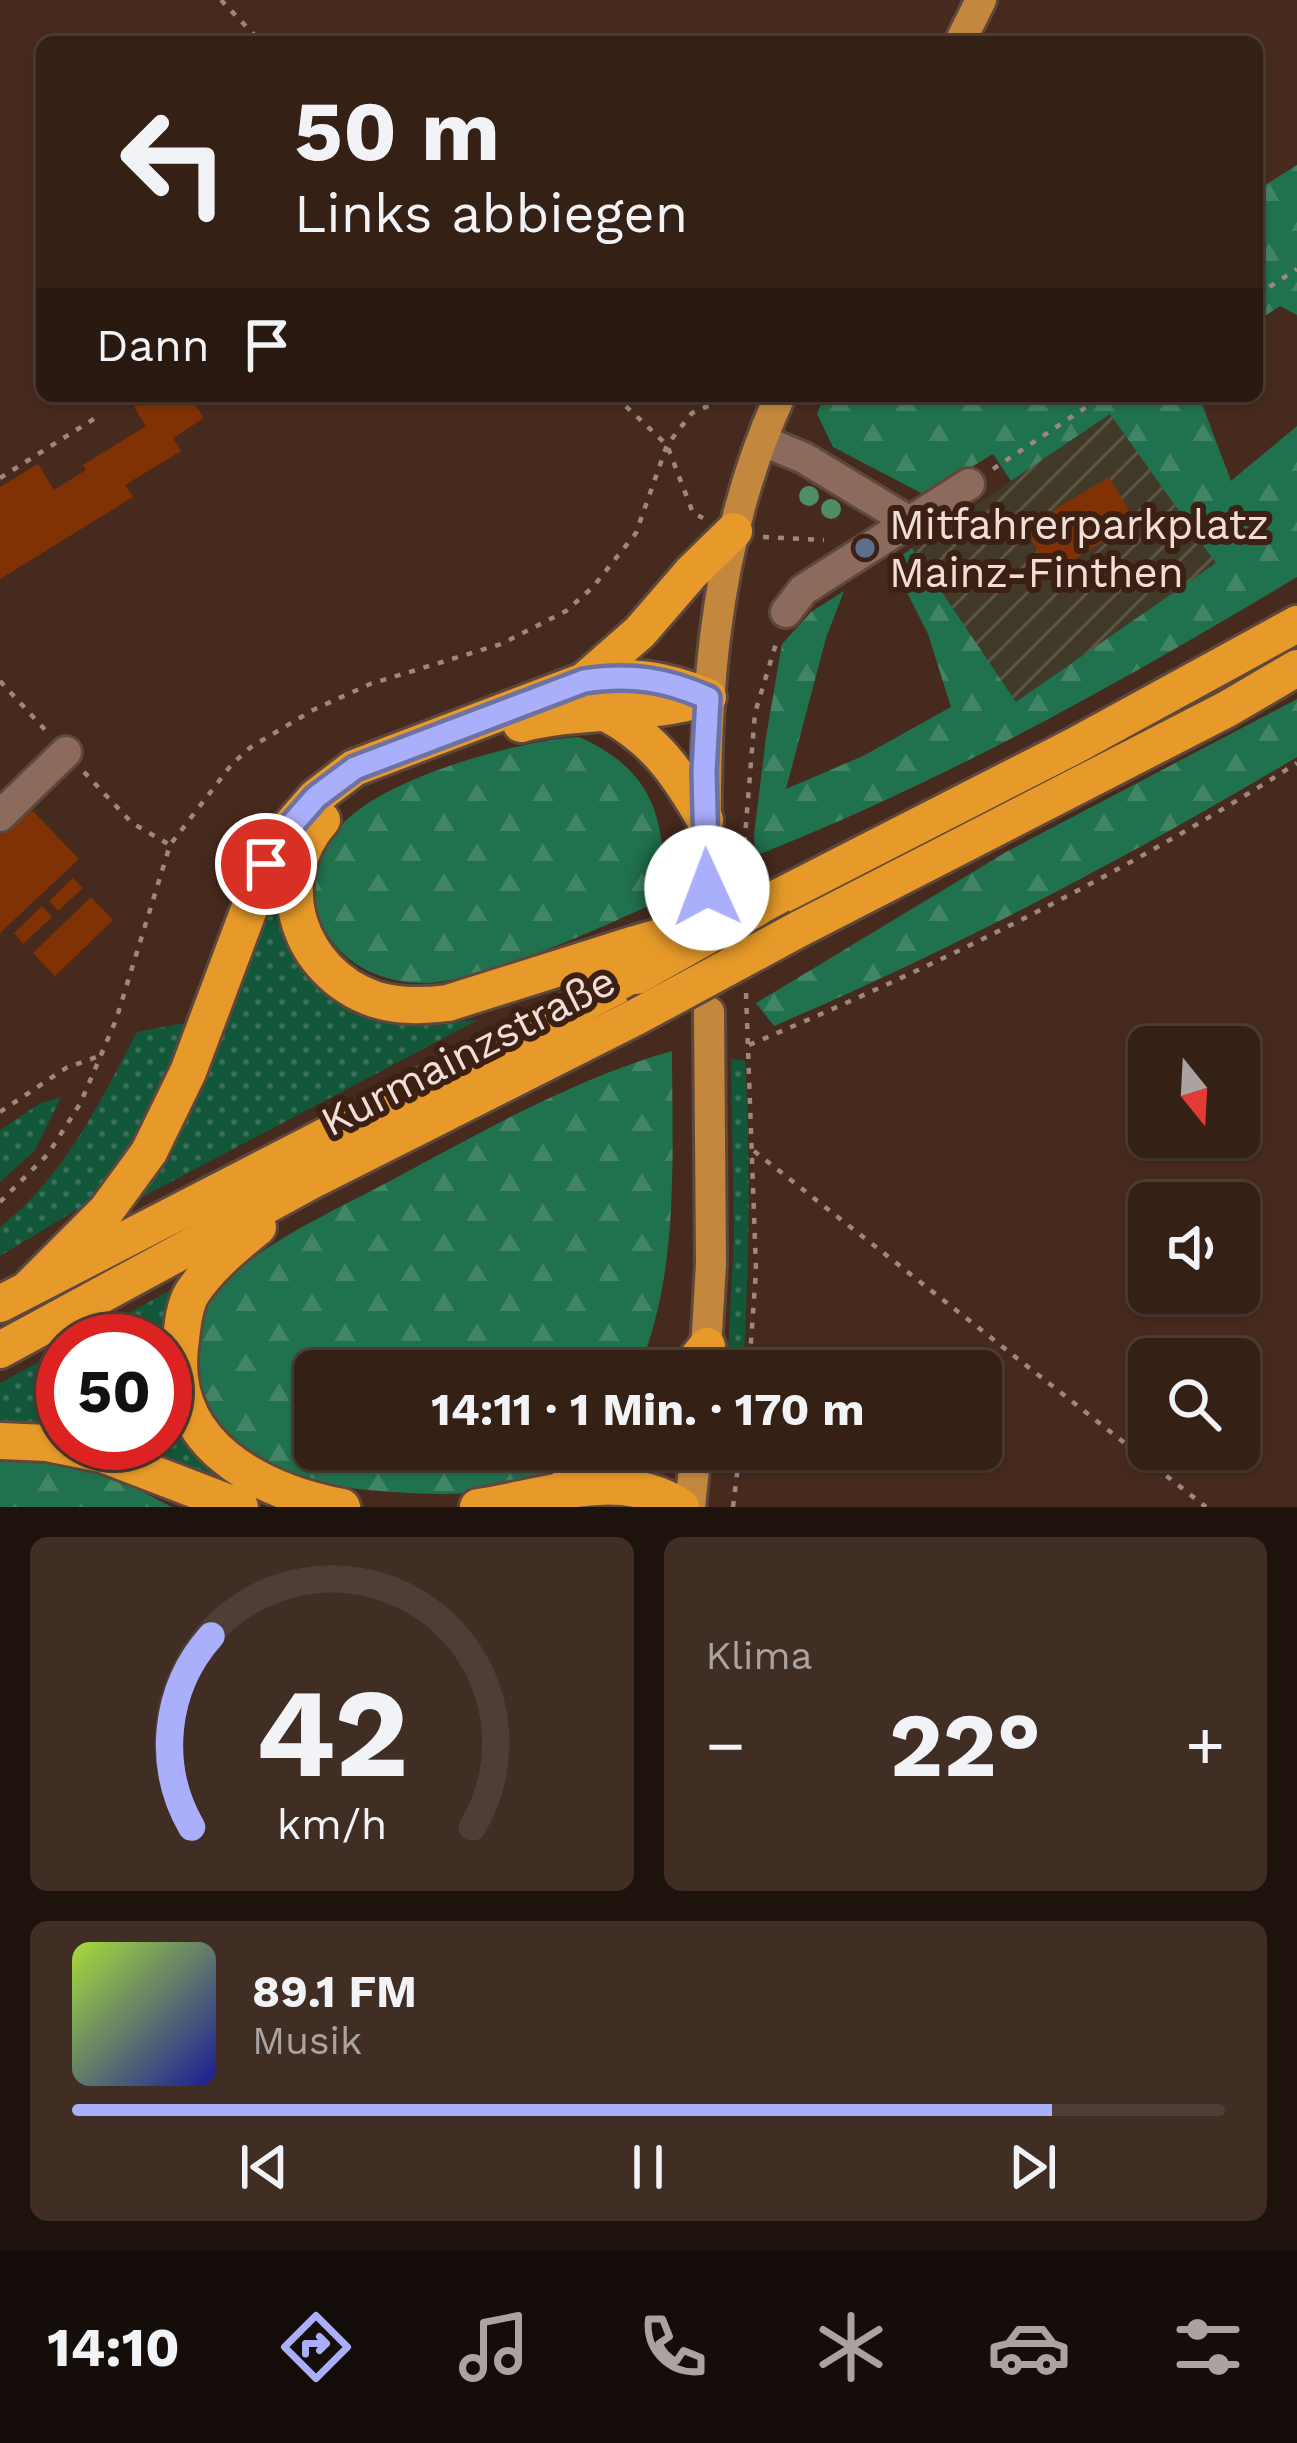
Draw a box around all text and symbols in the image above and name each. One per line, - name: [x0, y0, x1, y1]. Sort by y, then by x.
- text: 50 m: [294, 82, 500, 180]
- icon: left: [96, 84, 252, 240]
- text: Links abbiegen: [294, 182, 688, 245]
- icon: arrive: [234, 312, 300, 378]
- text: Dann: [96, 319, 210, 372]
- place label: Mitfahrerparkplatz Mainz-Finthen: [889, 500, 1269, 597]
- marker: Mitfahrerparkplatz Mainz-Finthen: [852, 535, 878, 561]
- pin: [215, 813, 317, 915]
- position arrow: [644, 825, 770, 951]
- icon: arrive: [233, 831, 299, 897]
- street label: Kurmainzstraße: [313, 956, 623, 1146]
- north arrow: [1128, 1026, 1260, 1158]
- map controls: [1128, 1026, 1260, 1470]
- button: sound: [1128, 1182, 1260, 1314]
- speed limit sign: 50: [36, 1314, 192, 1470]
- button: search: [1128, 1338, 1260, 1470]
- text: 14:11 · 1 Min. · 170 m: [431, 1383, 865, 1436]
- text: Klima: [706, 1633, 813, 1678]
- text: 42: [255, 1660, 409, 1806]
- text: 22°: [889, 1692, 1041, 1798]
- text: −: [706, 1707, 745, 1784]
- text: +: [1185, 1707, 1225, 1784]
- text: km/h: [276, 1799, 387, 1849]
- text: 89.1 FM: [252, 1965, 417, 2018]
- text: Musik: [252, 2018, 362, 2063]
- icon: previous: [231, 2134, 297, 2200]
- icon: pause: [615, 2134, 681, 2200]
- icon: next: [1000, 2134, 1066, 2200]
- icon: directions: [274, 2305, 358, 2389]
- icon: music: [452, 2305, 536, 2389]
- icon: phone: [631, 2305, 715, 2389]
- icon: climate: [809, 2305, 893, 2389]
- icon: car: [987, 2305, 1071, 2389]
- icon: filters: [1166, 2305, 1250, 2389]
- text: 14:10: [47, 2316, 180, 2379]

